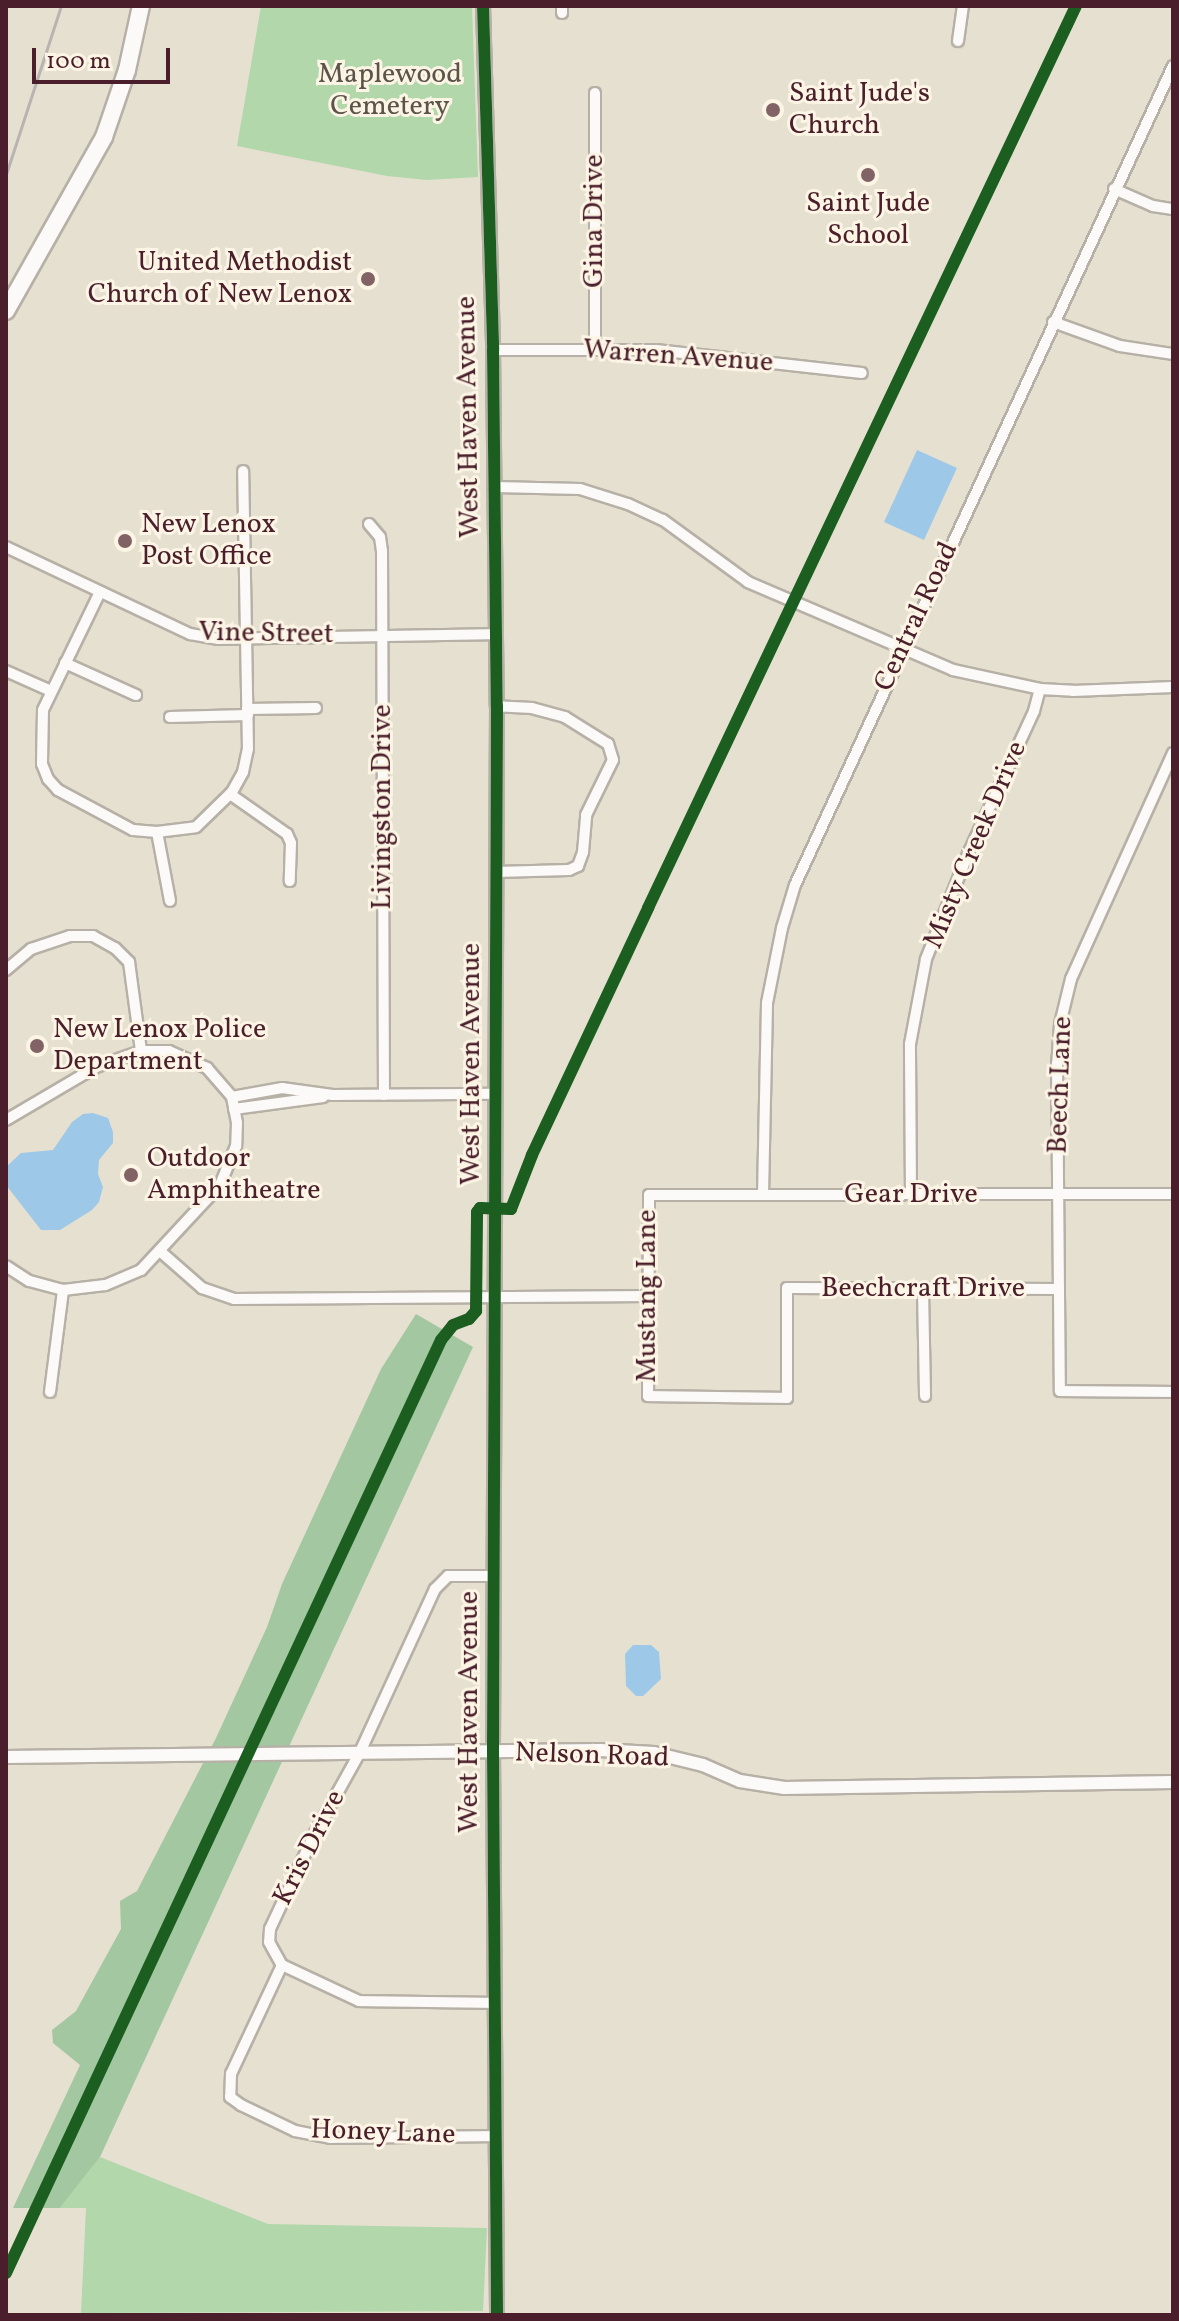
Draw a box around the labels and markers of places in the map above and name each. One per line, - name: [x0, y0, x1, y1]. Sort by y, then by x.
- place label: Saint Jude's Church: [789, 77, 930, 143]
- marker: Saint Jude's Church: [764, 101, 782, 119]
- marker: Saint Jude School: [859, 166, 877, 184]
- place label: Saint Jude School: [806, 187, 930, 253]
- place label: United Methodist Church of New Lenox: [90, 246, 352, 312]
- marker: United Methodist Church of New Lenox: [359, 270, 377, 288]
- place label: New Lenox Post Office: [141, 508, 277, 574]
- marker: New Lenox Post Office: [116, 532, 134, 550]
- place label: New Lenox Police Department: [53, 1013, 267, 1079]
- marker: New Lenox Police Department: [28, 1037, 46, 1055]
- place label: Outdoor Amphitheatre: [147, 1142, 321, 1208]
- marker: Outdoor Amphitheatre: [122, 1166, 140, 1184]

